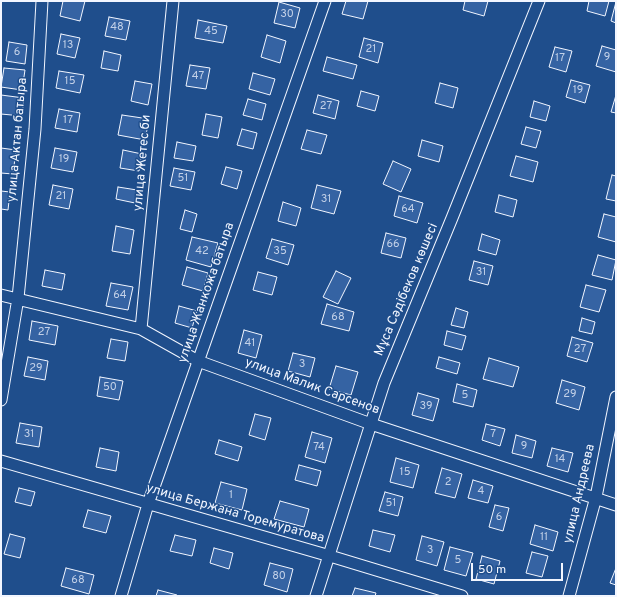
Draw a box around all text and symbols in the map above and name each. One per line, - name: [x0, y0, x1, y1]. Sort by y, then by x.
- house number: 30: [280, 8, 294, 22]
- house number: 48: [110, 21, 124, 35]
- house number: 45: [204, 25, 218, 39]
- house number: 13: [63, 39, 73, 53]
- house number: 21: [366, 43, 376, 57]
- house number: 6: [14, 46, 20, 60]
- house number: 9: [604, 51, 610, 65]
- house number: 17: [555, 52, 565, 66]
- house number: 47: [192, 70, 204, 84]
- house number: 15: [65, 75, 75, 89]
- street label: улица Актан батыра: [5, 77, 31, 203]
- house number: 19: [573, 84, 583, 98]
- house number: 27: [320, 100, 332, 114]
- house number: 17: [63, 114, 73, 128]
- street label: улица Жетес би: [131, 114, 155, 212]
- house number: 19: [59, 153, 69, 167]
- house number: 51: [178, 172, 188, 186]
- house number: 21: [56, 190, 66, 204]
- house number: 31: [321, 193, 331, 207]
- house number: 64: [401, 203, 415, 217]
- street label: улица Жанкожа батыра: [176, 221, 238, 365]
- street label: Мұса Сәдібеков көшесі: [372, 221, 442, 359]
- house number: 66: [386, 238, 400, 252]
- house number: 42: [195, 245, 209, 259]
- house number: 35: [273, 245, 287, 259]
- house number: 31: [476, 266, 486, 280]
- house number: 64: [113, 289, 127, 303]
- house number: 68: [331, 311, 345, 325]
- house number: 27: [38, 326, 50, 340]
- house number: 41: [245, 337, 255, 351]
- house number: 27: [574, 343, 586, 357]
- street label: улица Малик Сарсенов: [242, 355, 382, 419]
- house number: 3: [299, 358, 305, 372]
- house number: 29: [29, 362, 43, 376]
- house number: 50: [103, 381, 117, 395]
- house number: 29: [563, 388, 577, 402]
- house number: 5: [462, 389, 468, 403]
- house number: 39: [420, 400, 432, 414]
- house number: 31: [24, 428, 34, 442]
- house number: 7: [490, 428, 496, 442]
- house number: 9: [521, 440, 527, 454]
- house number: 74: [313, 441, 325, 455]
- street label: улица Андреева: [561, 443, 599, 545]
- house number: 14: [555, 453, 565, 467]
- house number: 15: [400, 466, 410, 480]
- house number: 2: [445, 476, 451, 490]
- street label: улица Бержана Торемуратова: [144, 481, 326, 547]
- house number: 4: [478, 485, 484, 499]
- house number: 1: [229, 489, 233, 503]
- house number: 51: [386, 497, 396, 511]
- house number: 6: [496, 511, 502, 525]
- house number: 11: [540, 531, 548, 545]
- house number: 3: [427, 544, 433, 558]
- house number: 5: [455, 554, 461, 568]
- scale bar: [473, 555, 565, 581]
- text: 50 m: [478, 562, 506, 578]
- house number: 80: [272, 570, 286, 584]
- house number: 68: [71, 574, 85, 588]

